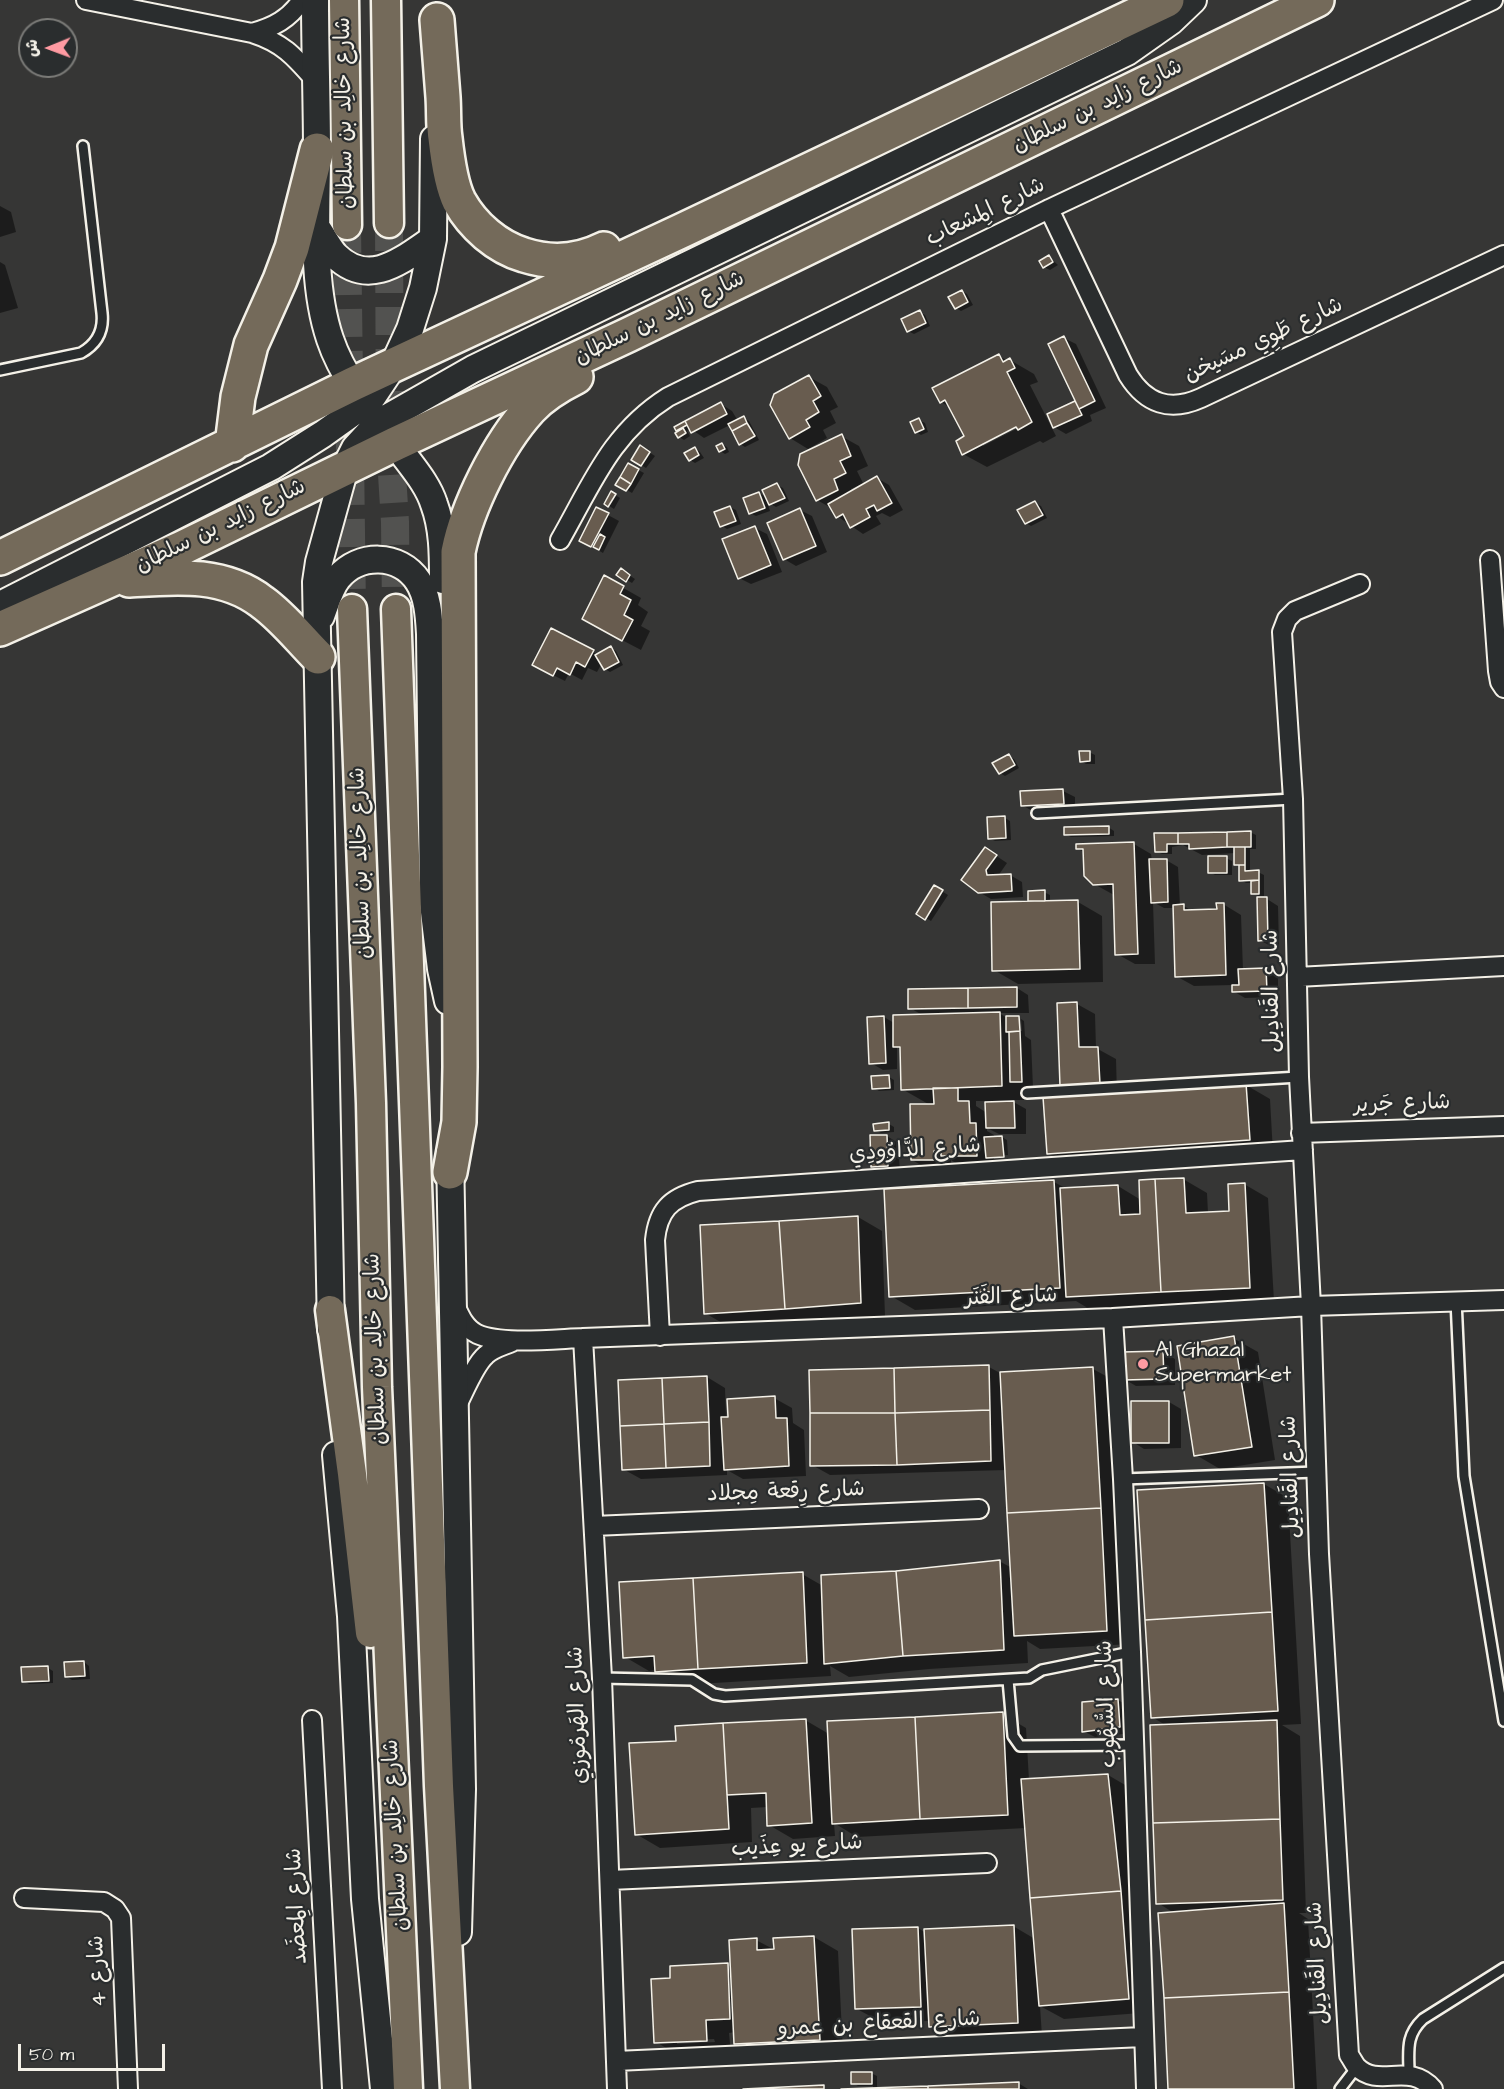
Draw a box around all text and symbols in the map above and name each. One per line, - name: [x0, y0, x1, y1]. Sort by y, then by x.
- street label: شارع خالِد بن سلطان: [331, 17, 361, 209]
- north arrow: [18, 18, 78, 78]
- text: ش: [21, 39, 43, 57]
- street label: شارع زايد بن سلطان: [1009, 54, 1187, 160]
- street label: شارع المِشعاب: [922, 173, 1050, 253]
- street label: شارع زايد بن سلطان: [571, 266, 749, 372]
- street label: شارع طَوِي مسَيخن: [1180, 293, 1348, 389]
- street label: شارع زايد بن سلطان: [132, 474, 310, 580]
- street label: شارع خالِد بن سلطان: [345, 767, 379, 959]
- street label: شارع القَنادِيل: [1259, 929, 1287, 1053]
- street label: شارع جَرير: [1353, 1090, 1451, 1120]
- street label: شارع الدَّاوُودِي: [848, 1133, 982, 1169]
- street label: شارع خالِد بن سلطان: [360, 1253, 394, 1445]
- street label: شارع الفَنَر: [964, 1283, 1058, 1313]
- place label: Al Ghazal Supermarket: [1155, 1338, 1291, 1390]
- marker: Al Ghazal Supermarket: [1136, 1357, 1150, 1371]
- street label: شارع القَنادِيل: [1277, 1415, 1307, 1539]
- street label: شارع رِقعة مِجلاد: [707, 1477, 865, 1509]
- street label: شارع السُّهُوب: [1093, 1640, 1123, 1768]
- street label: شارع الهَرمُوزي: [563, 1646, 595, 1784]
- street label: شارع خالِد بن سلطان: [379, 1738, 415, 1932]
- street label: شارع يو عِذَيب: [730, 1830, 864, 1864]
- street label: شارع المِعضَد: [282, 1847, 314, 1965]
- street label: شارع القَنادِيل: [1303, 1901, 1335, 2025]
- street label: شارع 4: [84, 1935, 114, 2007]
- street label: شارع القعقاع بن عمرو: [777, 2007, 981, 2043]
- scale bar: [21, 2032, 168, 2070]
- text: 50 m: [29, 2042, 74, 2067]

